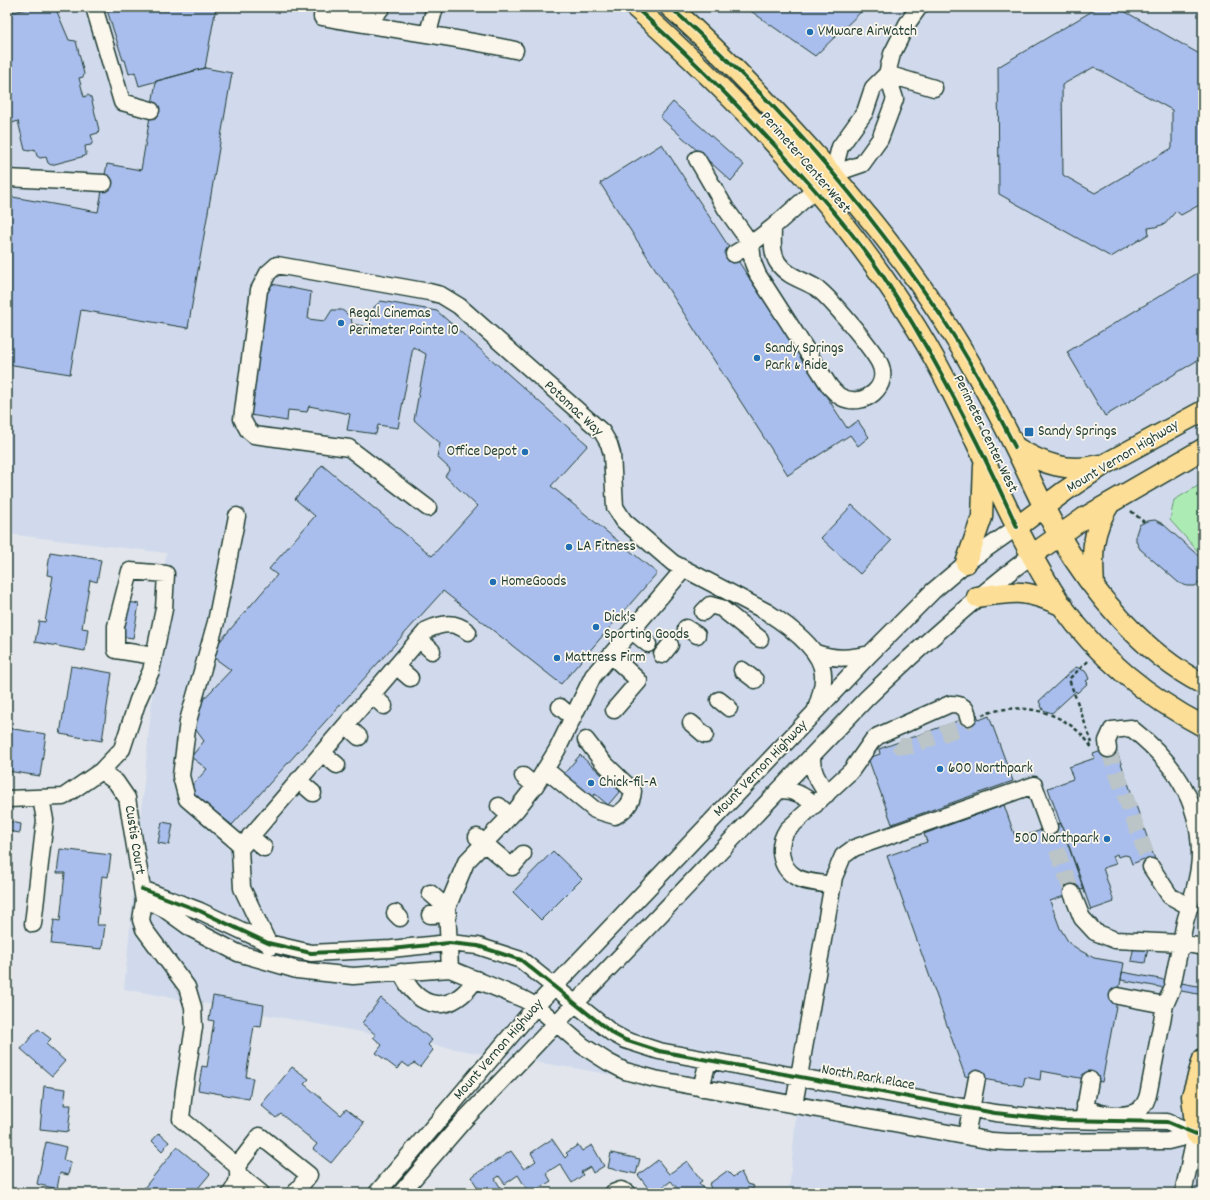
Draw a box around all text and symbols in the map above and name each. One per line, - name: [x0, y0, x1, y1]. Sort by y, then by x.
- place label: VMware AirWatch: [818, 21, 917, 43]
- marker: VMware AirWatch: [805, 27, 815, 37]
- street label: Perimeter Center West: [754, 107, 856, 219]
- place label: Regal Cinemas Perimeter Pointe 10: [349, 303, 459, 342]
- marker: Regal Cinemas Perimeter Pointe 10: [336, 318, 346, 328]
- place label: Sandy Springs Park & Ride: [765, 338, 844, 377]
- marker: Sandy Springs Park & Ride: [752, 353, 762, 363]
- street label: Perimeter Center West: [947, 371, 1023, 497]
- street label: Potomac Way: [538, 376, 608, 443]
- street label: Mount Vernon Highway: [1063, 414, 1184, 499]
- place label: Sandy Springs: [1038, 421, 1117, 443]
- marker: Sandy Springs: [1023, 426, 1035, 438]
- place label: Office Depot: [446, 441, 517, 463]
- marker: Office Depot: [520, 447, 530, 457]
- place label: LA Fitness: [577, 536, 636, 558]
- marker: LA Fitness: [564, 542, 574, 552]
- place label: HomeGoods: [501, 571, 567, 593]
- marker: HomeGoods: [488, 577, 498, 587]
- place label: Dick's Sporting Goods: [604, 607, 689, 646]
- marker: Dick's Sporting Goods: [591, 622, 601, 632]
- place label: Mattress Firm: [565, 647, 645, 669]
- marker: Mattress Firm: [552, 653, 562, 663]
- street label: Mount Vernon Highway: [709, 715, 814, 823]
- place label: 600 Northpark: [948, 758, 1033, 780]
- marker: 600 Northpark: [935, 764, 945, 774]
- place label: Chick-fil-A: [599, 772, 657, 794]
- marker: Chick-fil-A: [586, 778, 596, 788]
- street label: Custis Court: [118, 804, 150, 877]
- place label: 500 Northpark: [1015, 828, 1099, 850]
- marker: 500 Northpark: [1102, 834, 1112, 844]
- street label: Mount Vernon Highway: [449, 994, 550, 1105]
- street label: North Park Place: [820, 1059, 917, 1097]

